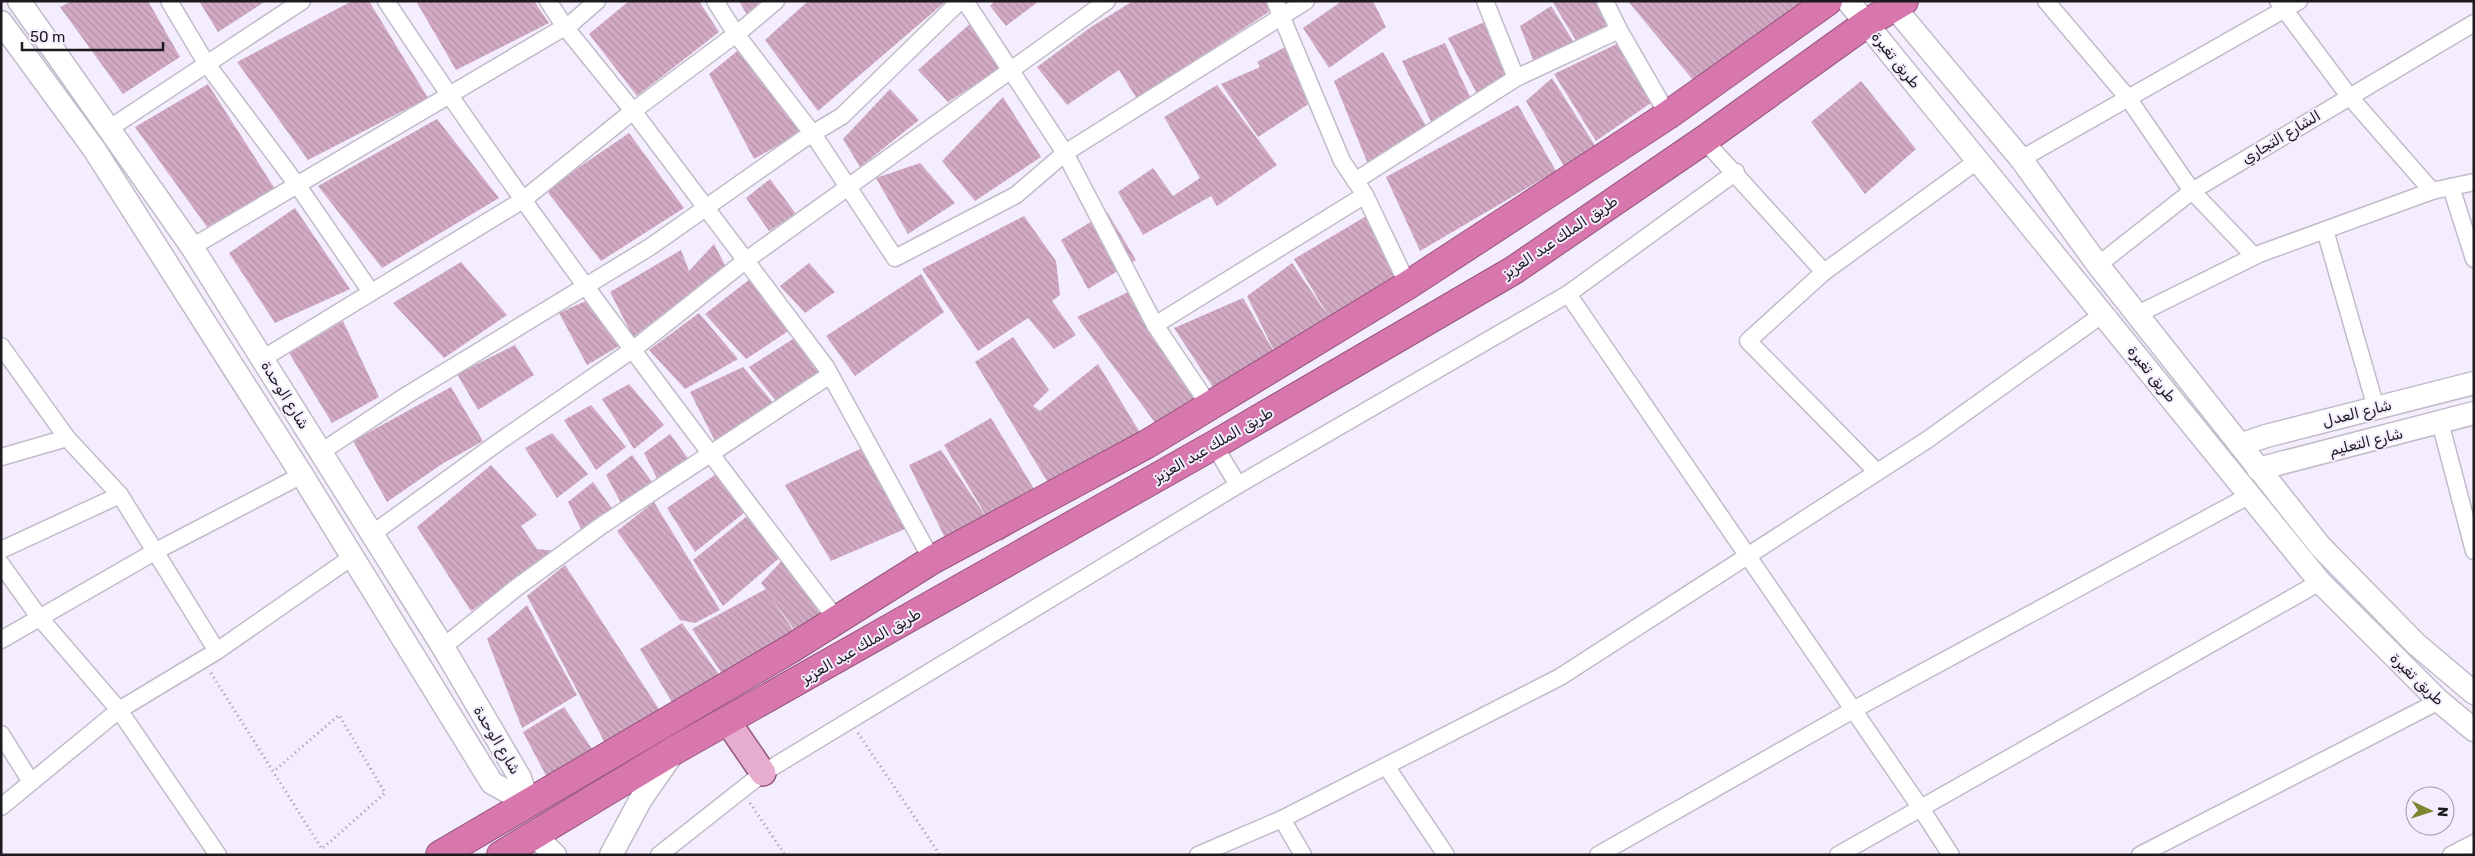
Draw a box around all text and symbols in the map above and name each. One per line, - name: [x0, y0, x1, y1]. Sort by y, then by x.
- scale bar: [22, 20, 164, 52]
- text: 50 m: [30, 28, 65, 46]
- street label: طريق تغيرة: [1868, 28, 1924, 92]
- street label: الشارع التجاري: [2238, 106, 2325, 169]
- street label: طريق الملك عبد العزيز: [1498, 192, 1621, 283]
- street label: طريق تغيرة: [2124, 342, 2180, 406]
- street label: شارع الوحدة: [255, 358, 313, 433]
- street label: شارع العدل: [2320, 396, 2394, 432]
- street label: طريق الملك عبد العزيز: [1149, 403, 1276, 487]
- street label: شارع التعليم: [2327, 424, 2405, 462]
- street label: طريق الملك عبد العزيز: [797, 604, 924, 688]
- street label: طريق تغيرة: [2386, 649, 2448, 709]
- street label: شارع الوحدة: [468, 702, 524, 779]
- north arrow: [2405, 786, 2455, 836]
- text: N: [2434, 806, 2451, 817]

